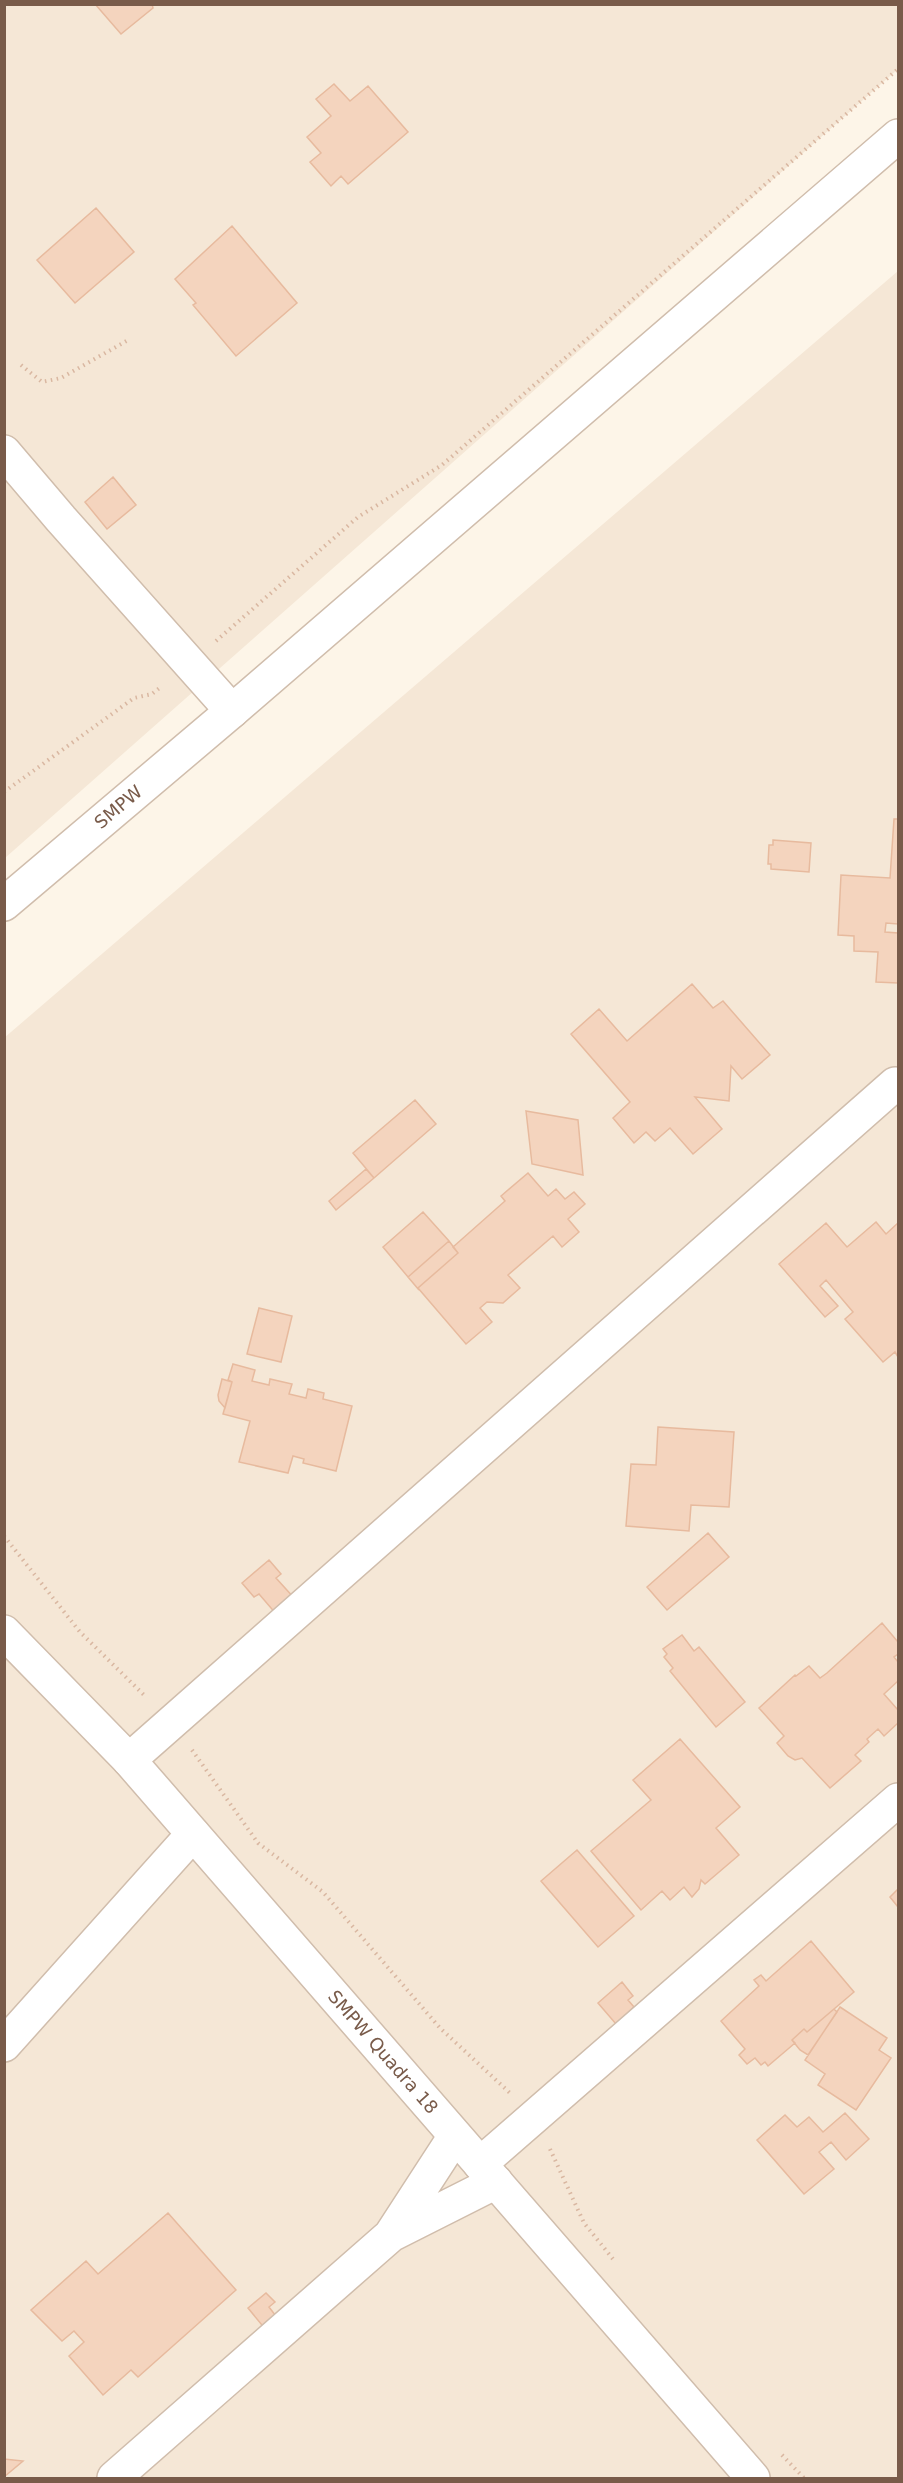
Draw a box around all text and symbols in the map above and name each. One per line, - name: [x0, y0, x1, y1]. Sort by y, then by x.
- street label: SMPW: [90, 781, 146, 833]
- street label: SMPW Quadra 18: [324, 1986, 443, 2118]

